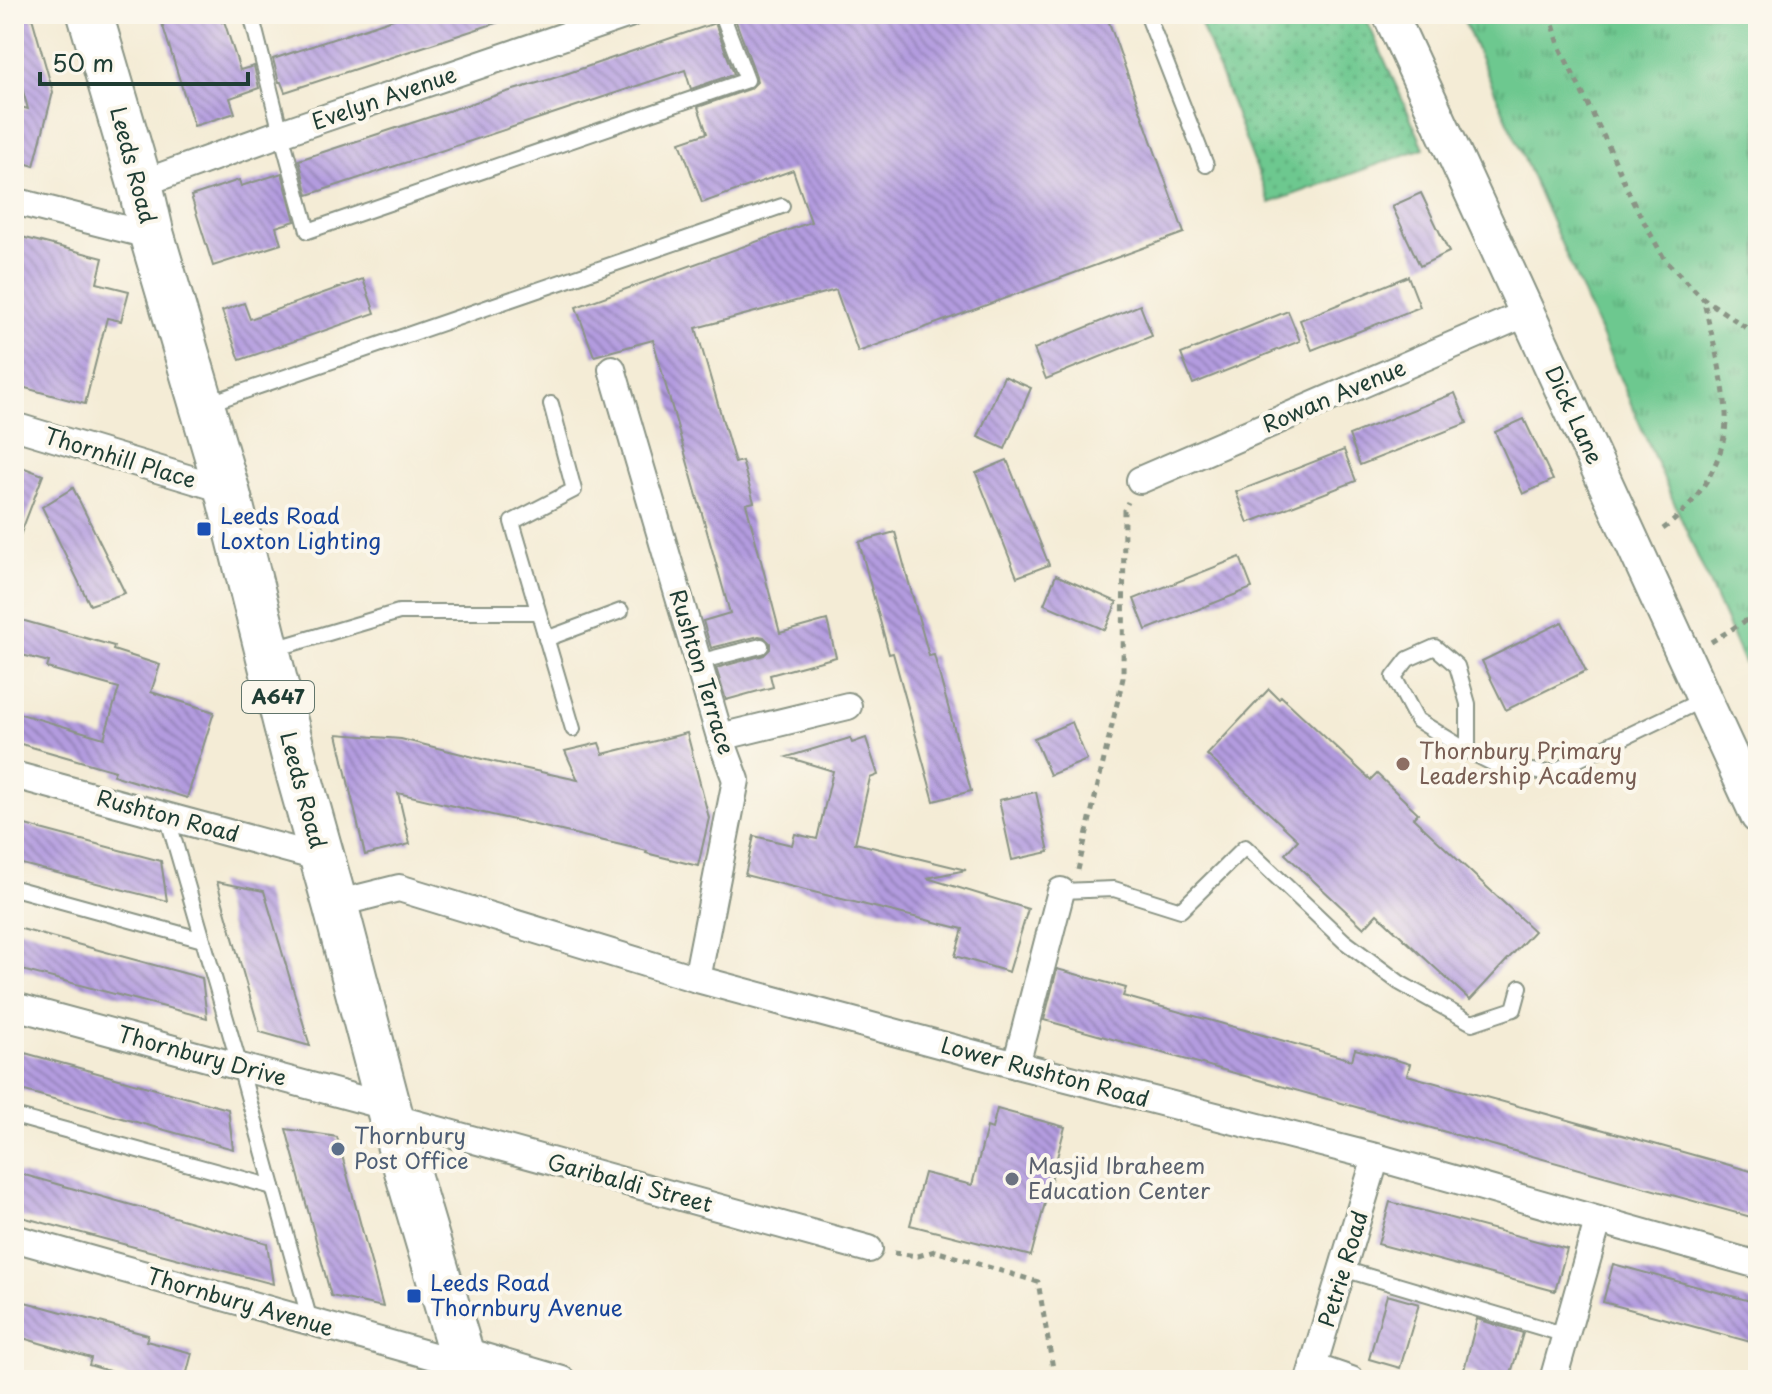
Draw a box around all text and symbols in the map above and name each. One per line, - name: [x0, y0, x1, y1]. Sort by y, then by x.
- scale bar: [40, 36, 248, 86]
- text: 50 m: [52, 44, 114, 80]
- street label: Evelyn Avenue: [307, 56, 460, 137]
- street label: Leeds Road: [103, 102, 166, 227]
- street label: Rowan Avenue: [1257, 350, 1410, 440]
- street label: Dick Lane: [1538, 360, 1613, 469]
- street label: Thornhill Place: [40, 418, 200, 495]
- place label: Leeds Road Loxton Lighting: [220, 498, 381, 556]
- marker: Leeds Road Loxton Lighting: [195, 520, 213, 538]
- street label: Rushton Terrace: [663, 585, 744, 758]
- road number: A647: [242, 681, 314, 713]
- street label: Leeds Road: [273, 727, 336, 852]
- place label: Thornbury Primary Leadership Academy: [1419, 733, 1637, 791]
- marker: Thornbury Primary Leadership Academy: [1394, 755, 1412, 773]
- street label: Rushton Road: [94, 780, 243, 849]
- street label: Thornbury Drive: [114, 1016, 291, 1093]
- street label: Lower Rushton Road: [938, 1027, 1153, 1114]
- place label: Thornbury Post Office: [354, 1118, 469, 1176]
- marker: Thornbury Post Office: [329, 1140, 347, 1158]
- street label: Garibaldi Street: [544, 1144, 717, 1219]
- place label: Masjid Ibraheem Education Center: [1028, 1148, 1211, 1206]
- marker: Masjid Ibraheem Education Center: [1003, 1170, 1021, 1188]
- street label: Petrie Road: [1308, 1206, 1375, 1331]
- street label: Thornbury Avenue: [143, 1258, 338, 1343]
- place label: Leeds Road Thornbury Avenue: [430, 1265, 623, 1323]
- marker: Leeds Road Thornbury Avenue: [405, 1287, 423, 1305]

